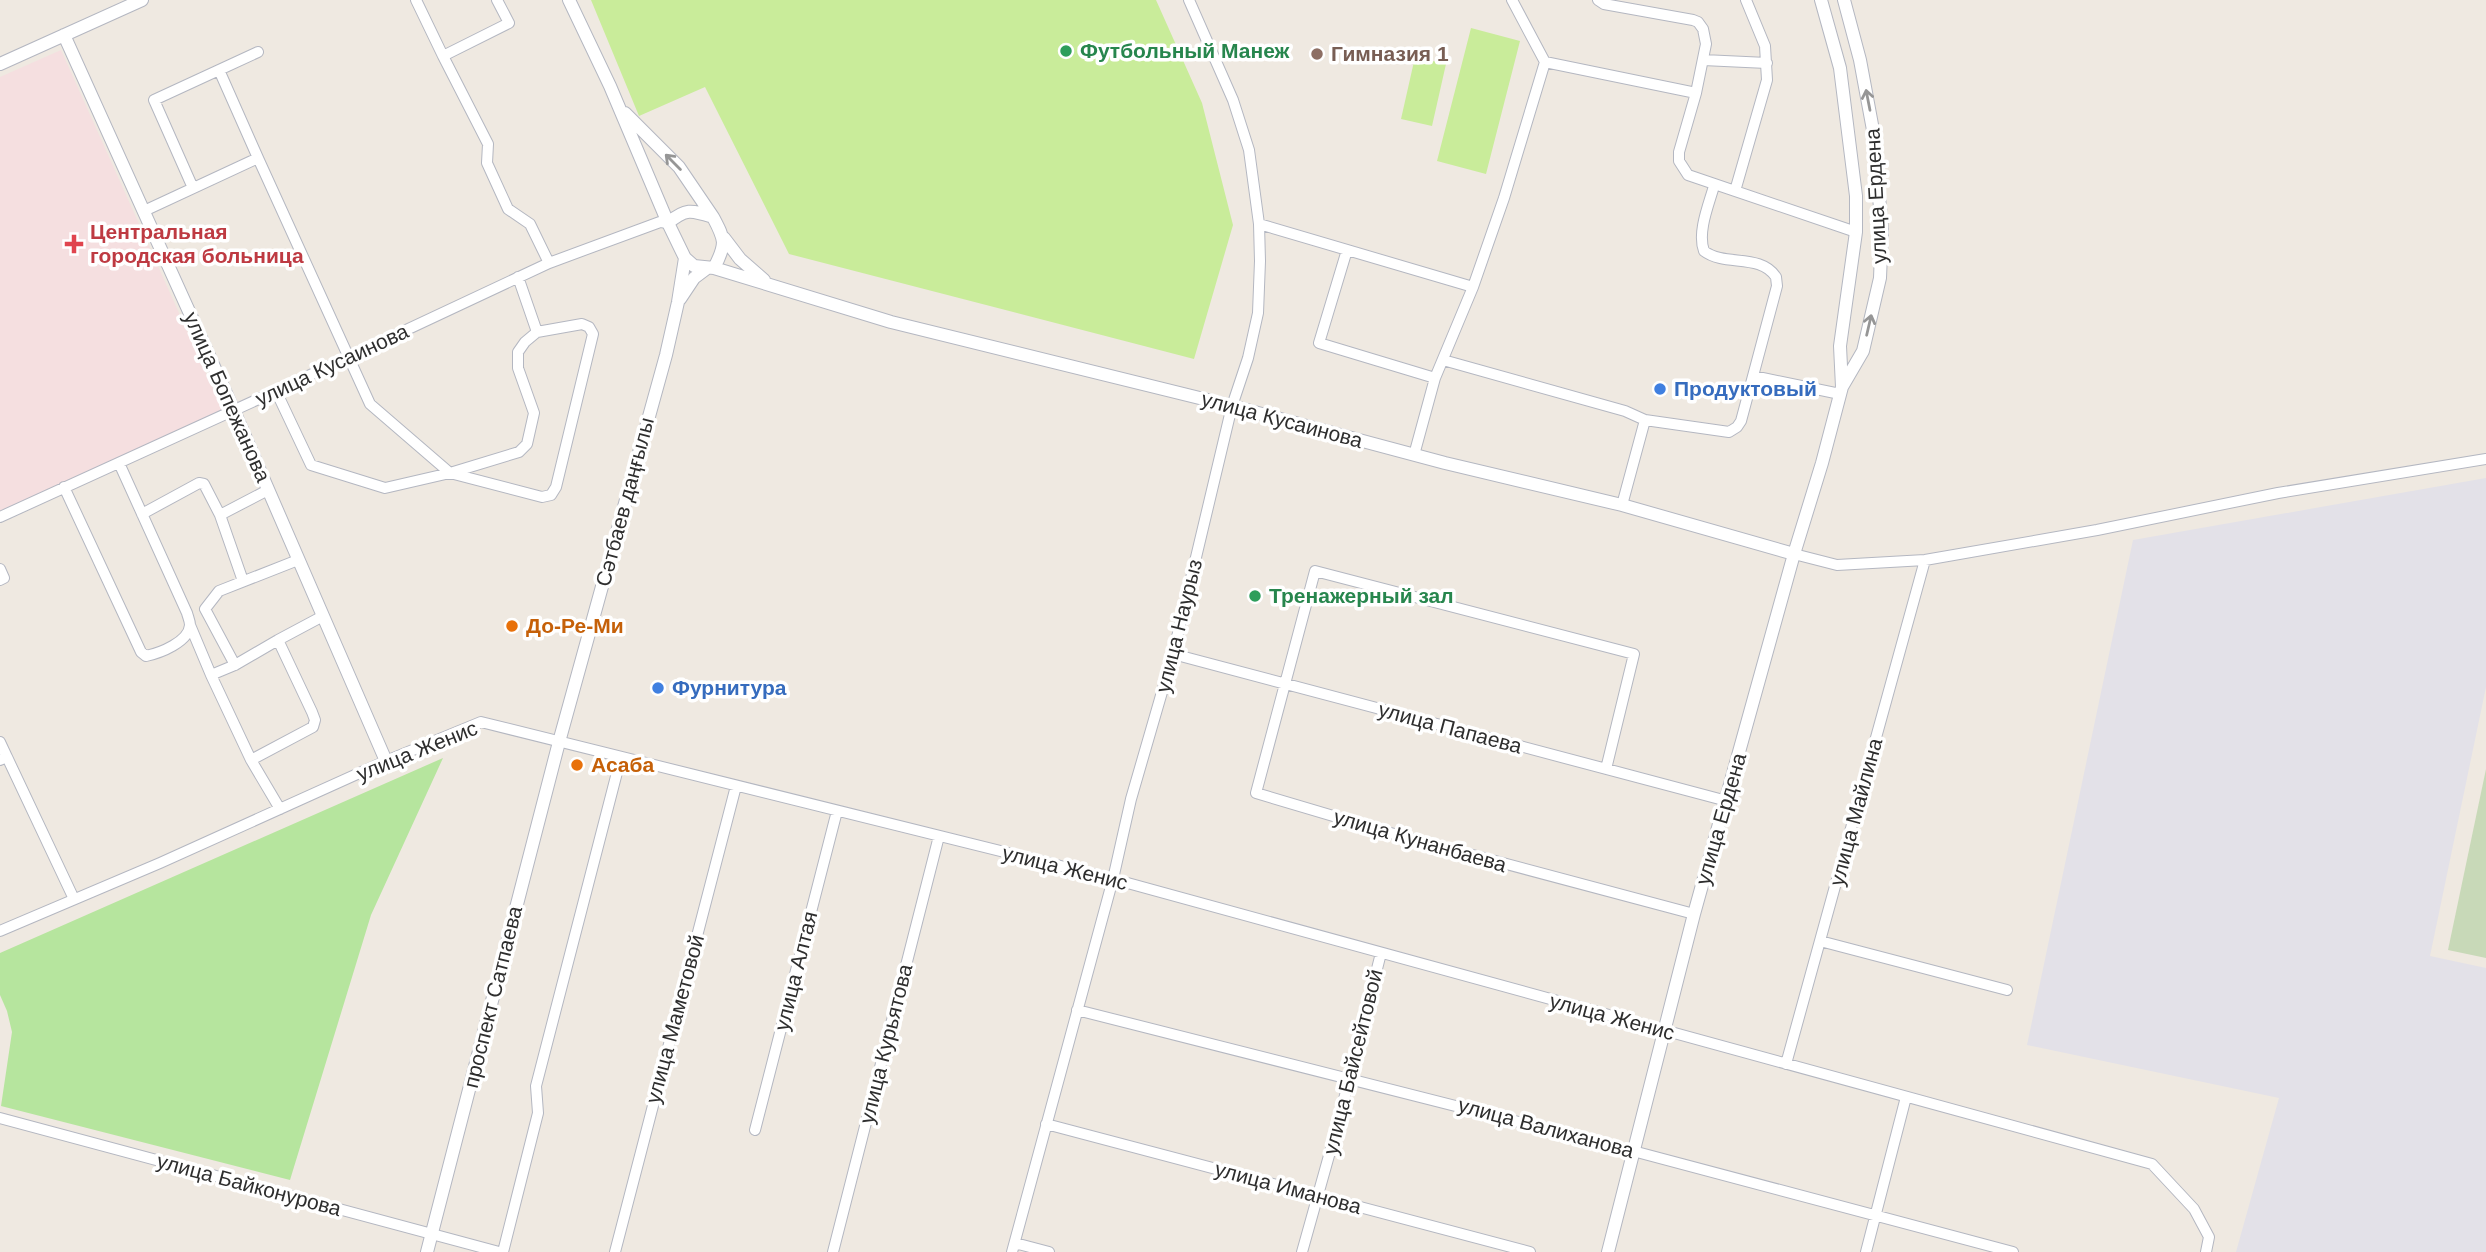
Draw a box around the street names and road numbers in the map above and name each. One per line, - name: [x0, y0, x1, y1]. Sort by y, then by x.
- street label: улица Ердена: [1860, 127, 1891, 265]
- street label: улица Бопежанова: [180, 308, 275, 486]
- street label: улица Кусаинова: [252, 319, 412, 410]
- street label: улица Кусаинова: [1199, 387, 1366, 452]
- street label: Сәтбаев даңғылы: [591, 415, 658, 589]
- street label: улица Наурыз: [1151, 557, 1206, 695]
- street label: улица Папаева: [1376, 697, 1525, 758]
- street label: улица Женис: [353, 716, 481, 785]
- street label: улица Майлина: [1825, 735, 1886, 888]
- street label: улица Ердена: [1691, 750, 1750, 887]
- street label: улица Кунанбаева: [1331, 805, 1509, 876]
- street label: улица Женис: [1000, 841, 1130, 894]
- street label: проспект Сатпаева: [459, 903, 526, 1090]
- street label: улица Алтая: [770, 909, 821, 1033]
- street label: улица Маметовой: [641, 932, 708, 1106]
- street label: улица Курьятова: [855, 961, 917, 1126]
- street label: улица Байсейтовой: [1318, 967, 1387, 1157]
- street label: улица Женис: [1547, 989, 1677, 1044]
- street label: улица Валиханова: [1456, 1093, 1637, 1162]
- street label: улица Байконурова: [155, 1149, 344, 1220]
- street label: улица Иманова: [1212, 1157, 1364, 1218]

